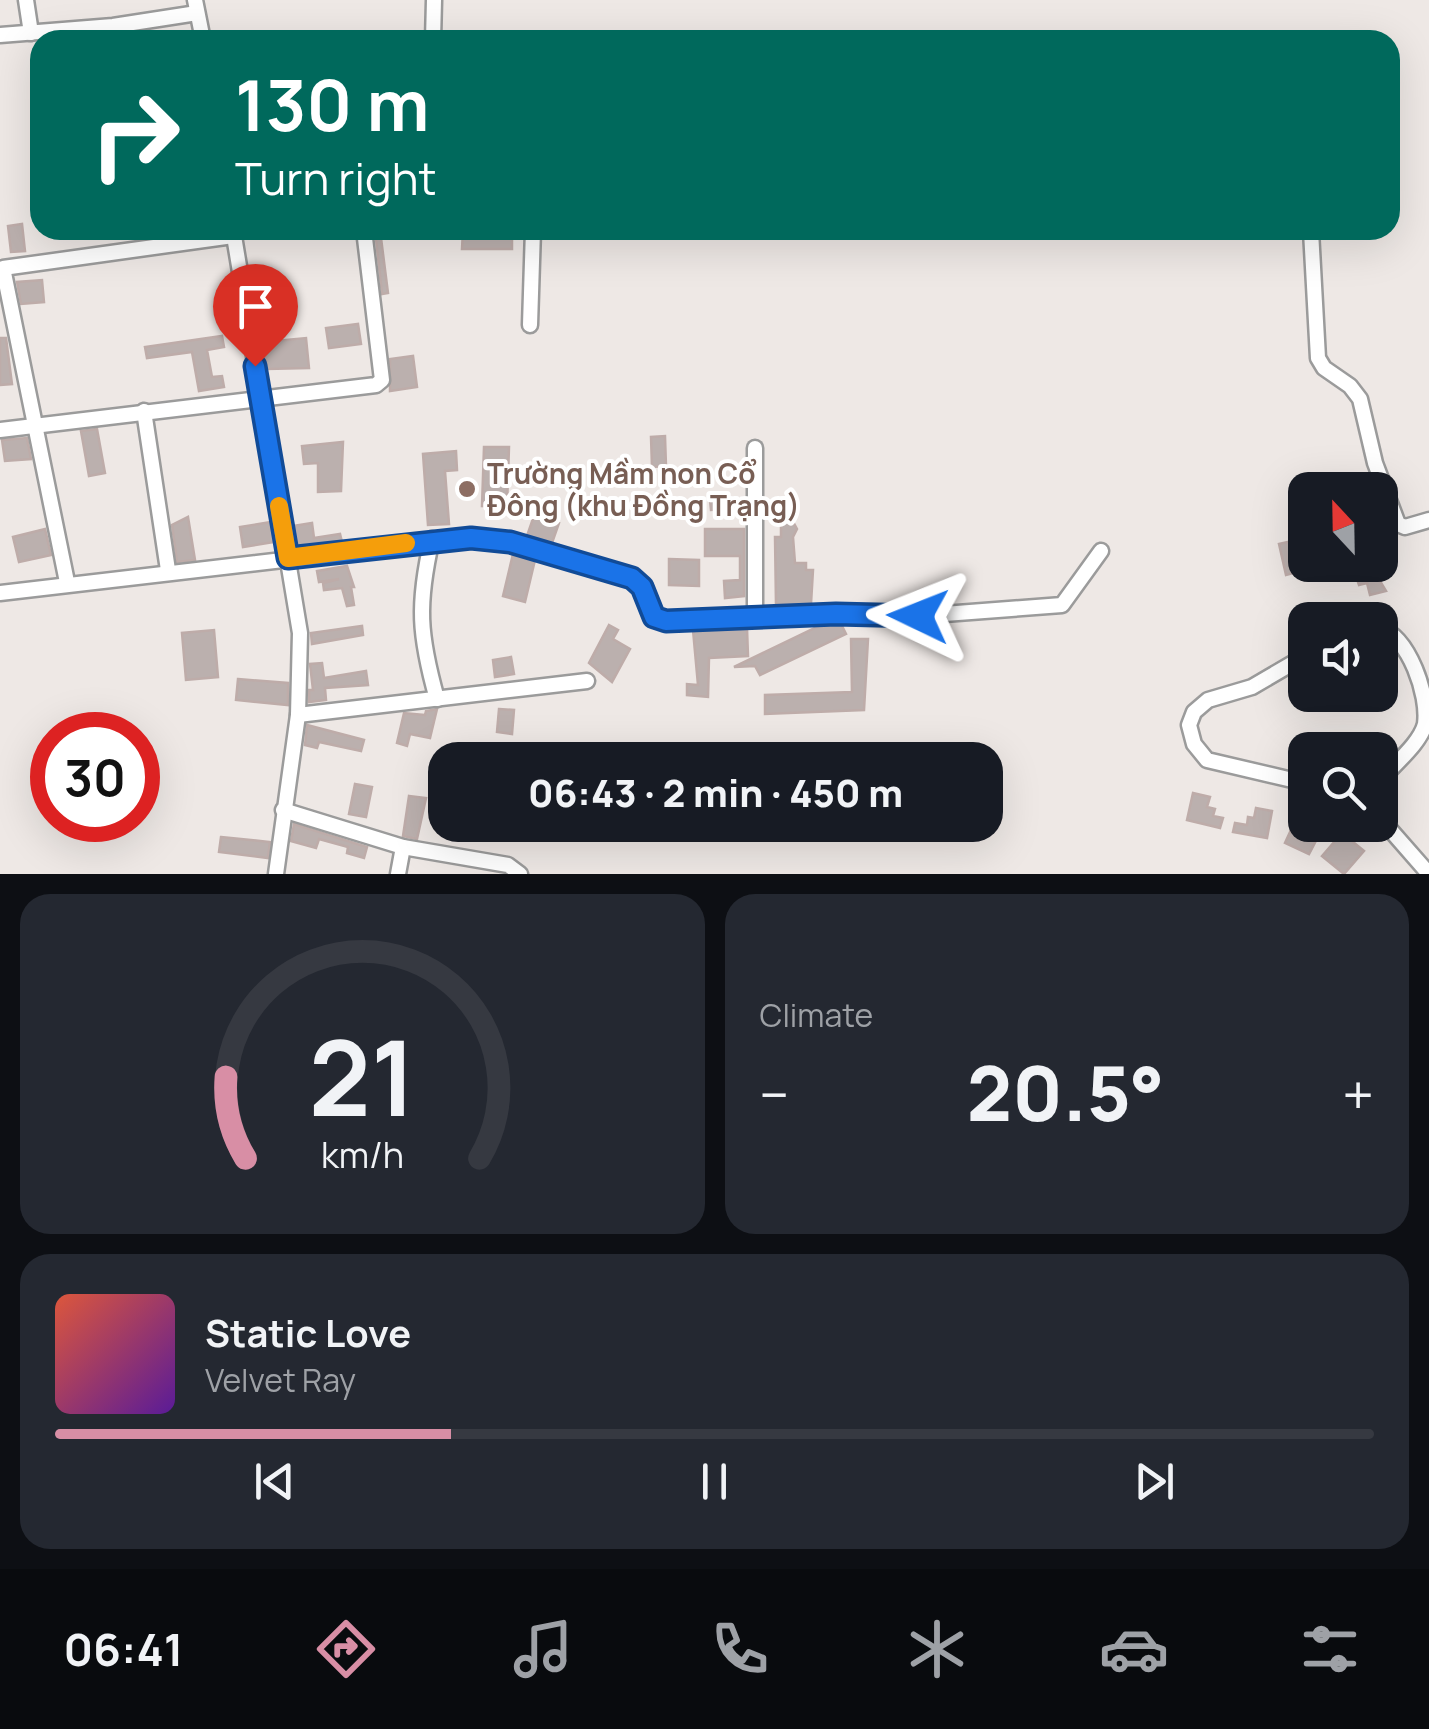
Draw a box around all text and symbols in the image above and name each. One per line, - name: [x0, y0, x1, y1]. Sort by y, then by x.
- text: 130 m: [235, 56, 429, 152]
- icon: right: [70, 70, 200, 200]
- text: Turn right: [235, 147, 436, 209]
- pin: [213, 264, 298, 367]
- icon: arrive: [228, 279, 283, 334]
- place label: Trường Mầm non Cổ Đông (khu Đồng Trạng): [487, 454, 800, 524]
- north arrow: [1288, 472, 1398, 582]
- map controls: [1288, 472, 1398, 842]
- marker: Trường Mầm non Cổ Đông (khu Đồng Trạng): [456, 478, 478, 500]
- position arrow: [866, 564, 970, 668]
- button: sound: [1288, 602, 1398, 712]
- speed limit sign: 30: [30, 712, 160, 842]
- button: search: [1288, 732, 1398, 842]
- text: 06:43 · 2 min · 450 m: [528, 766, 903, 818]
- text: Climate: [760, 993, 873, 1037]
- text: 21: [309, 1005, 416, 1147]
- text: 20.5°: [967, 1041, 1165, 1144]
- text: −: [760, 1056, 789, 1132]
- text: +: [1342, 1056, 1374, 1132]
- text: km/h: [321, 1130, 404, 1179]
- text: Static Love: [205, 1306, 411, 1358]
- text: Velvet Ray: [205, 1358, 356, 1402]
- icon: previous: [247, 1454, 302, 1509]
- icon: pause: [687, 1454, 742, 1509]
- icon: next: [1127, 1454, 1182, 1509]
- icon: directions: [311, 1614, 381, 1684]
- icon: music: [508, 1614, 578, 1684]
- icon: phone: [705, 1614, 775, 1684]
- icon: climate: [902, 1614, 972, 1684]
- icon: car: [1099, 1614, 1169, 1684]
- icon: filters: [1295, 1614, 1365, 1684]
- text: 06:41: [63, 1618, 184, 1680]

